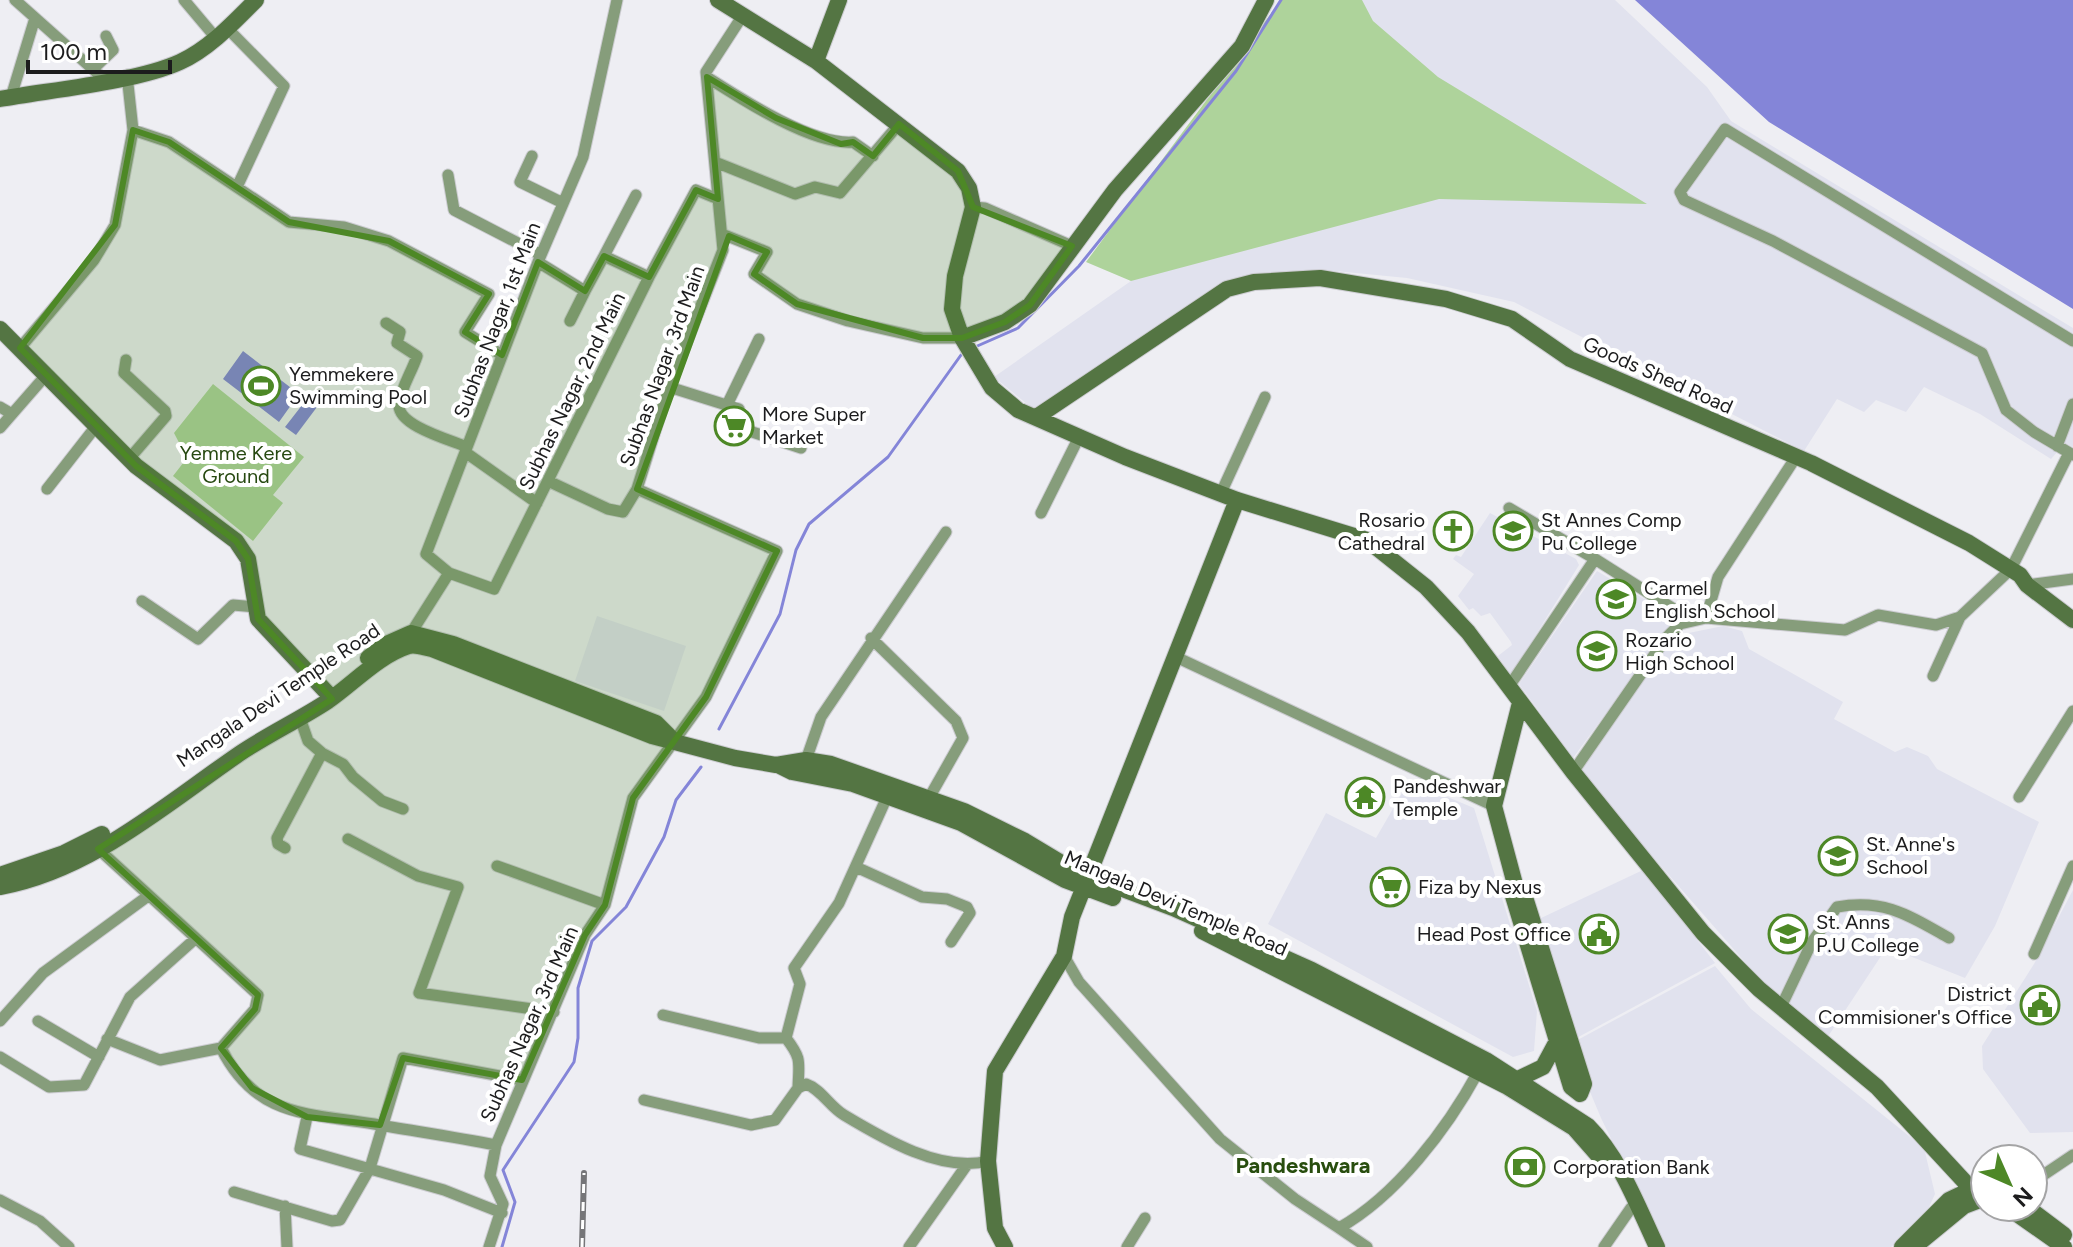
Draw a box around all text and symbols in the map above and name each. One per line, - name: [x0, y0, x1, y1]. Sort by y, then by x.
- scale bar: [28, 24, 170, 74]
- text: 100 m: [40, 37, 107, 66]
- street label: Subhas Nagar, 1st Main: [449, 219, 545, 421]
- street label: Subhas Nagar, 3rd Main: [614, 262, 710, 470]
- street label: Subhas Nagar, 2nd Main: [514, 288, 630, 494]
- street label: Goods Shed Road: [1579, 331, 1737, 419]
- place label: Yemmekere Swimming Pool: [289, 362, 427, 409]
- sports icon: Yemmekere Swimming Pool: [240, 365, 282, 407]
- place label: More Super Market: [762, 402, 866, 449]
- supermarket icon: More Super Market: [713, 405, 755, 447]
- park label: Yemme Kere Ground: [180, 441, 292, 488]
- place label: Rosario Cathedral: [1338, 508, 1425, 555]
- place label: St Annes Comp Pu College: [1541, 508, 1682, 555]
- church icon: Rosario Cathedral: [1432, 510, 1474, 552]
- school or university icon: St Annes Comp Pu College: [1492, 510, 1534, 552]
- place label: Carmel English School: [1644, 576, 1775, 623]
- school or university icon: Carmel English School: [1595, 578, 1637, 620]
- street label: Mangala Devi Temple Road: [172, 618, 384, 772]
- place label: Rozario High School: [1625, 628, 1734, 675]
- school or university icon: Rozario High School: [1576, 630, 1618, 672]
- place label: Pandeshwar Temple: [1393, 774, 1501, 821]
- temple icon: Pandeshwar Temple: [1344, 776, 1386, 818]
- place label: St. Anne's School: [1866, 832, 1955, 879]
- school or university icon: St. Anne's School: [1817, 835, 1859, 877]
- street label: Mangala Devi Temple Road: [1061, 845, 1291, 961]
- supermarket icon: Fiza by Nexus: [1369, 866, 1411, 908]
- place label: Fiza by Nexus: [1418, 875, 1542, 899]
- place label: St. Anns P.U College: [1816, 910, 1919, 957]
- public building icon: Head Post Office: [1578, 913, 1620, 955]
- school or university icon: St. Anns P.U College: [1767, 913, 1809, 955]
- street label: Subhas Nagar, 3rd Main: [475, 922, 583, 1126]
- place label: Head Post Office: [1417, 922, 1571, 946]
- place label: District Commisioner's Office: [1818, 982, 2012, 1029]
- public building icon: District Commisioner's Office: [2019, 984, 2061, 1026]
- north arrow: [1969, 1143, 2049, 1223]
- bank icon: Corporation Bank: [1504, 1146, 1546, 1188]
- district label: Pandeshwara: [1236, 1152, 1370, 1179]
- place label: Corporation Bank: [1553, 1155, 1710, 1179]
- text: N: [2007, 1181, 2038, 1212]

